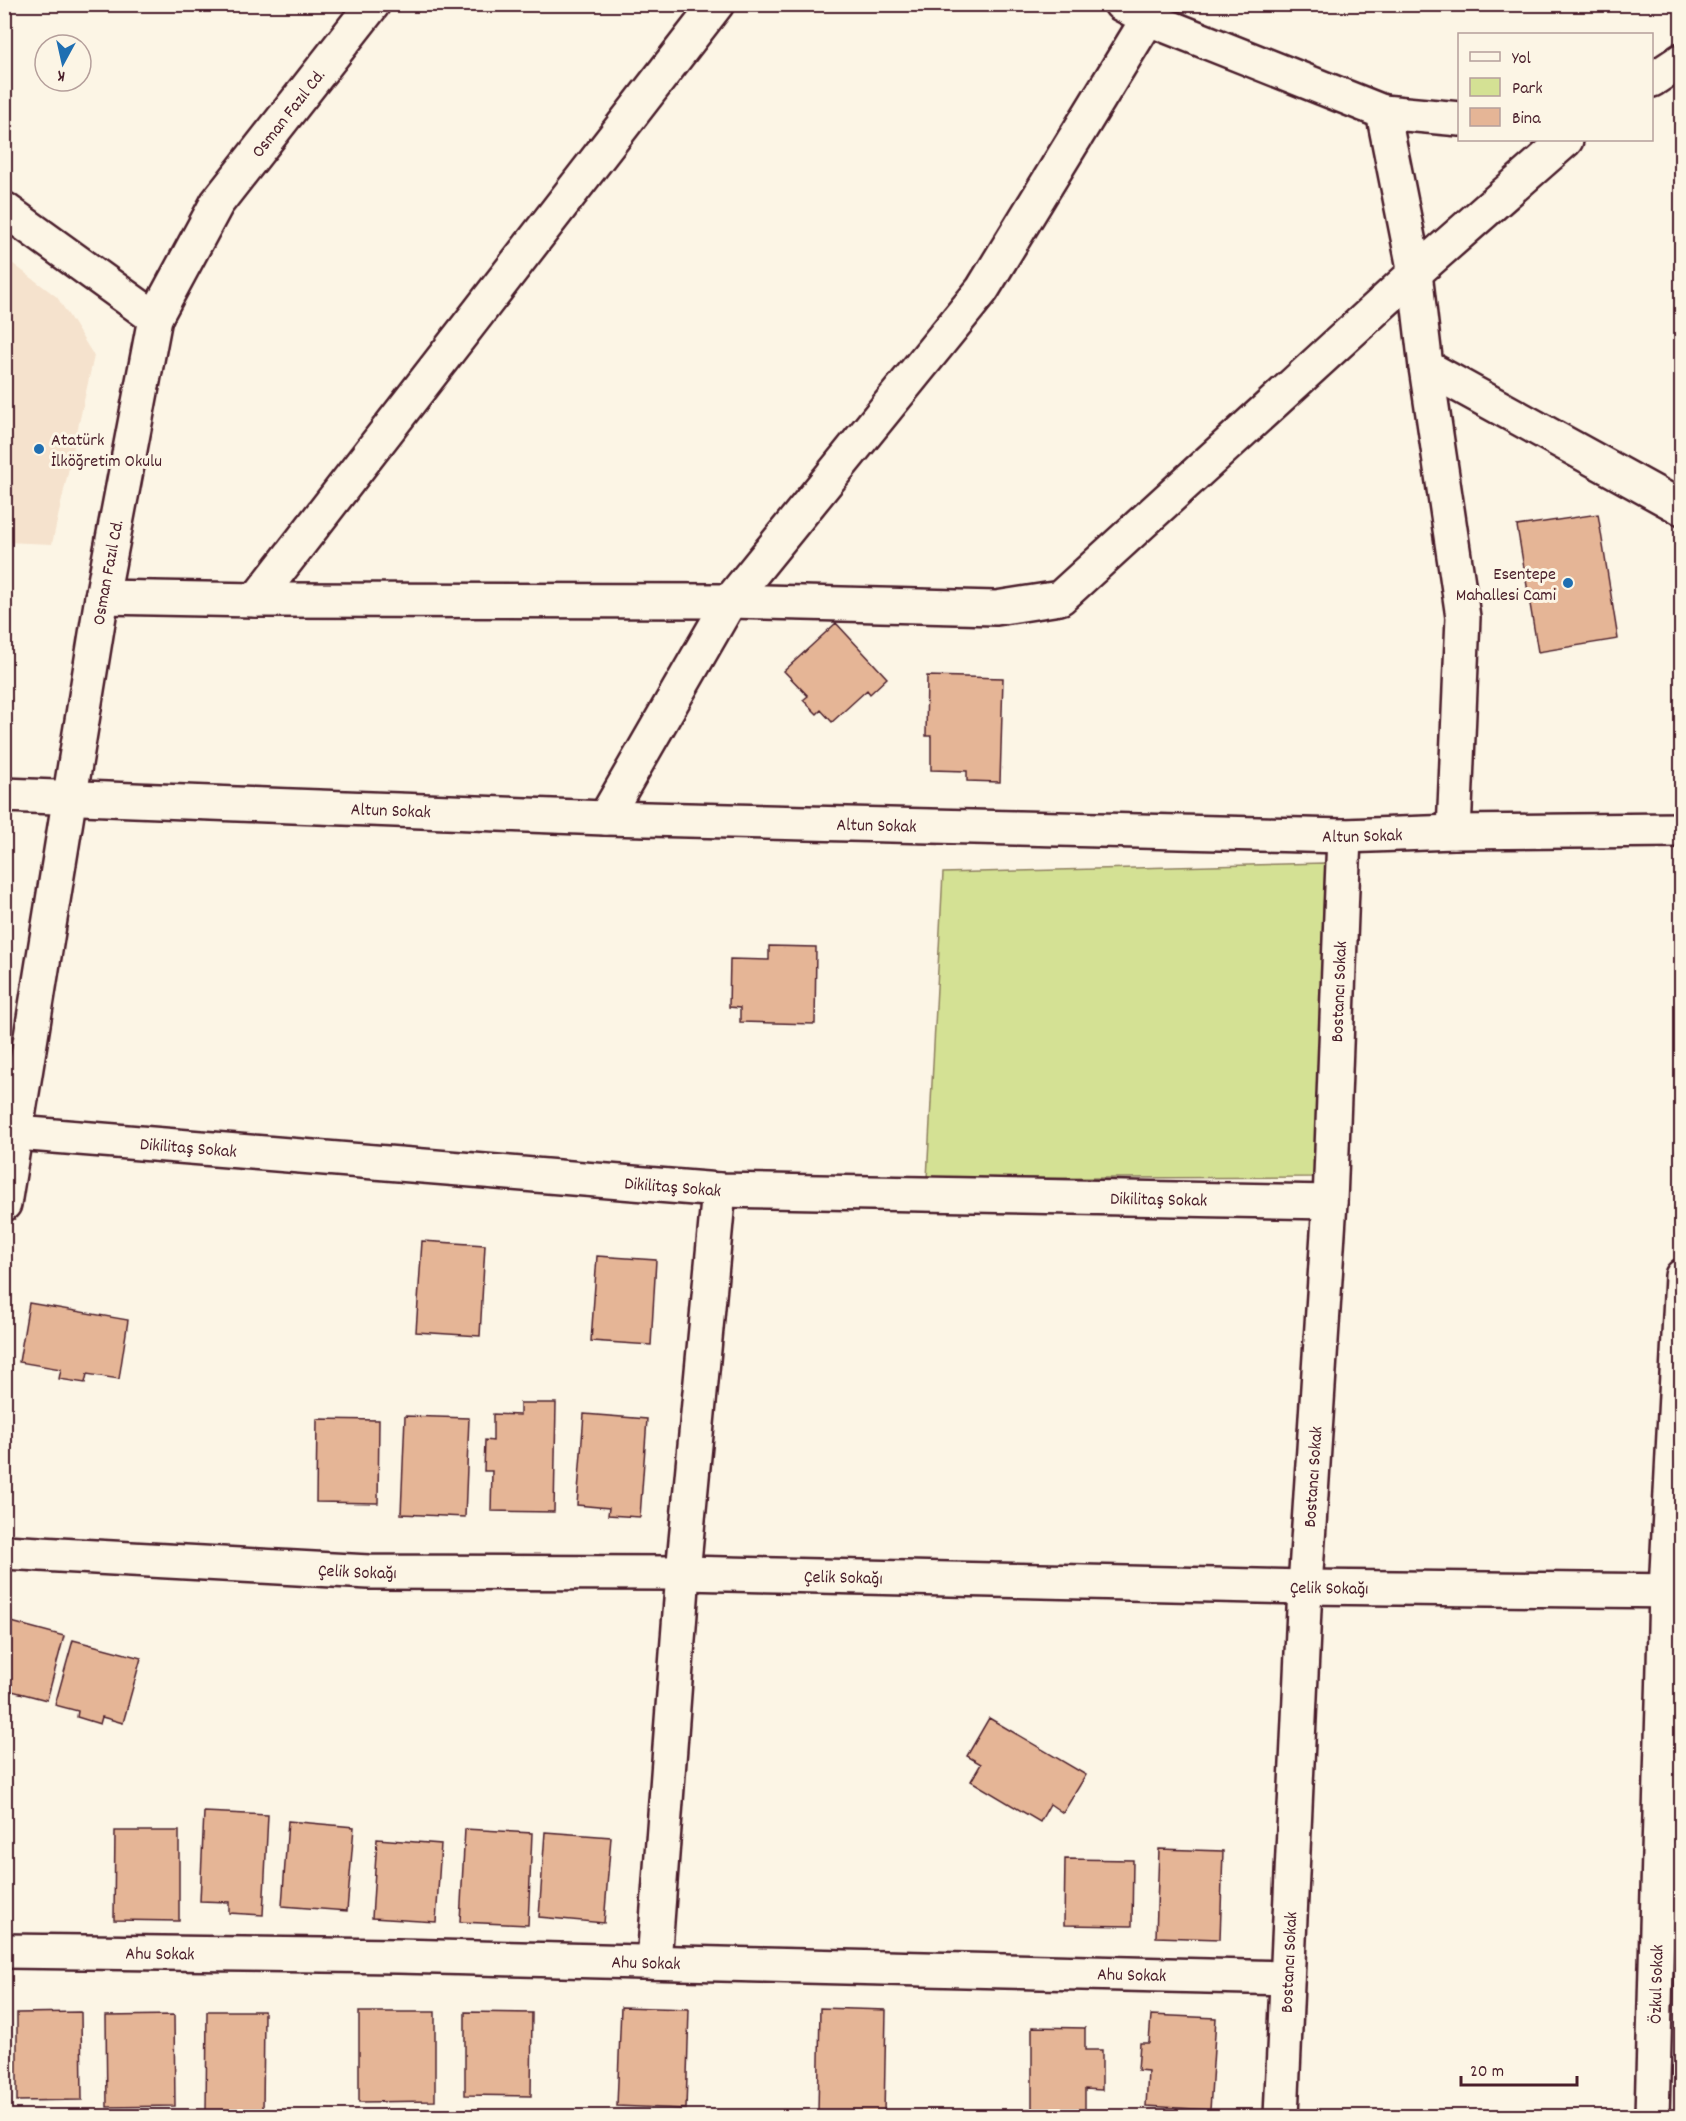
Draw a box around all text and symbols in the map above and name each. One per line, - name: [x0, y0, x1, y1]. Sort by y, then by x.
- north arrow: [33, 33, 93, 93]
- legend: [1458, 33, 1653, 141]
- text: Yol: [1512, 47, 1532, 72]
- text: K: [55, 63, 67, 87]
- street label: Osman Fazıl Cd.: [247, 65, 332, 164]
- text: Park: [1512, 77, 1543, 102]
- text: Bina: [1512, 107, 1541, 132]
- place label: Atatürk İlköğretim Okulu: [51, 429, 162, 475]
- marker: Atatürk İlköğretim Okulu: [32, 442, 46, 456]
- street label: Osman Fazıl Cd.: [88, 518, 131, 627]
- place label: Esentepe Mahallesi Cami: [1456, 563, 1556, 609]
- marker: Esentepe Mahallesi Cami: [1561, 576, 1575, 590]
- street label: Altun Sokak: [350, 798, 431, 826]
- street label: Altun Sokak: [836, 814, 917, 841]
- street label: Altun Sokak: [1322, 824, 1403, 851]
- street label: Bostancı Sokak: [1326, 940, 1355, 1043]
- street label: Dikilitaş Sokak: [139, 1133, 238, 1166]
- street label: Dikilitaş Sokak: [623, 1172, 722, 1205]
- street label: Dikilitaş Sokak: [1110, 1188, 1207, 1215]
- street label: Bostancı Sokak: [1299, 1426, 1330, 1528]
- street label: Çelik Sokağı: [318, 1559, 397, 1587]
- street label: Çelik Sokağı: [804, 1566, 883, 1592]
- street label: Çelik Sokağı: [1290, 1577, 1369, 1603]
- street label: Bostancı Sokak: [1276, 1911, 1305, 2014]
- street label: Ahu Sokak: [125, 1943, 195, 1968]
- street label: Özkul Sokak: [1644, 1944, 1672, 2024]
- street label: Ahu Sokak: [611, 1951, 681, 1978]
- street label: Ahu Sokak: [1097, 1963, 1167, 1990]
- scale bar: [1461, 2049, 1576, 2087]
- text: 20 m: [1470, 2060, 1504, 2085]

